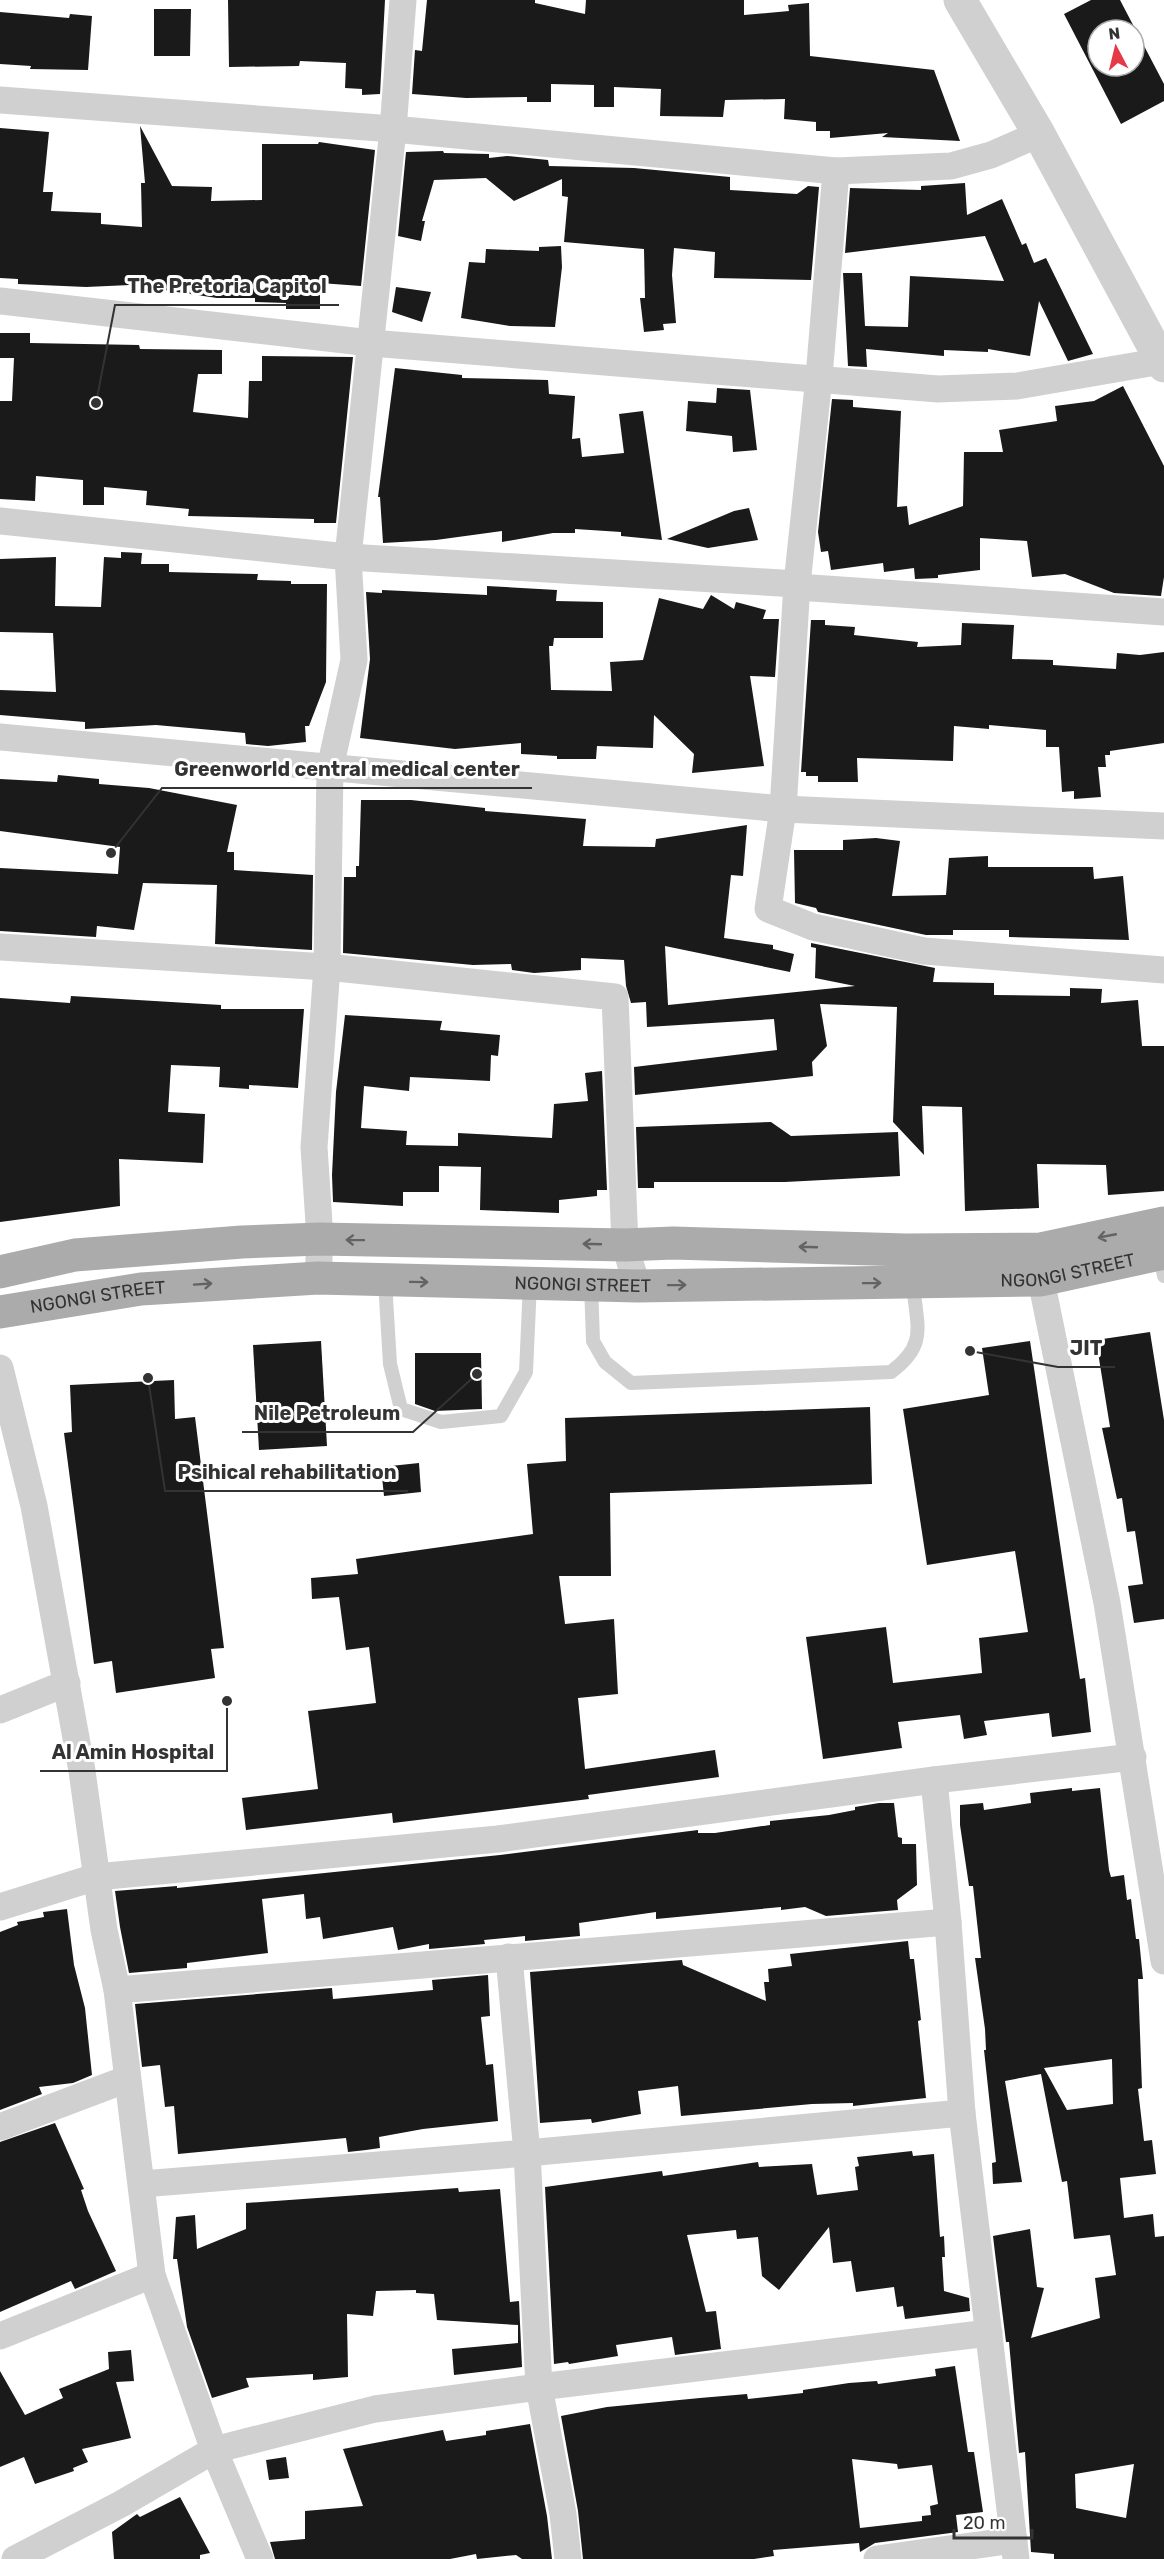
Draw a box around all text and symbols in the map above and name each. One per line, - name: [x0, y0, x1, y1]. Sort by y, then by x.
- north arrow: [1086, 18, 1146, 78]
- text: N: [1107, 23, 1121, 44]
- callout: The Pretoria Capitol: [115, 267, 339, 305]
- text: The Pretoria Capitol: [127, 274, 327, 298]
- callout: Greenworld central medical center: [162, 750, 532, 788]
- text: Greenworld central medical center: [174, 757, 520, 781]
- one-way arrow: [1098, 1231, 1117, 1242]
- one-way arrow: [346, 1234, 366, 1246]
- one-way arrow: [583, 1239, 603, 1250]
- one-way arrow: [799, 1241, 819, 1252]
- street label: NGONGI STREET: [1000, 1249, 1137, 1292]
- street label: NGONGI STREET: [514, 1272, 651, 1297]
- one-way arrow: [409, 1276, 429, 1288]
- street label: NGONGI STREET: [28, 1277, 166, 1318]
- one-way arrow: [862, 1277, 882, 1289]
- one-way arrow: [193, 1278, 213, 1289]
- one-way arrow: [667, 1279, 687, 1291]
- callout: JIT: [1058, 1329, 1115, 1367]
- text: JIT: [1070, 1336, 1103, 1360]
- callout: Nile Petroleum: [242, 1394, 413, 1432]
- text: Nile Petroleum: [254, 1401, 400, 1425]
- callout: Psihical rehabilitation: [165, 1453, 408, 1491]
- text: Psihical rehabilitation: [177, 1460, 397, 1484]
- callout: Al Amin Hospital: [40, 1733, 227, 1771]
- text: Al Amin Hospital: [52, 1740, 214, 1764]
- scale bar: [954, 2502, 1032, 2540]
- text: 20 m: [963, 2512, 1005, 2534]

